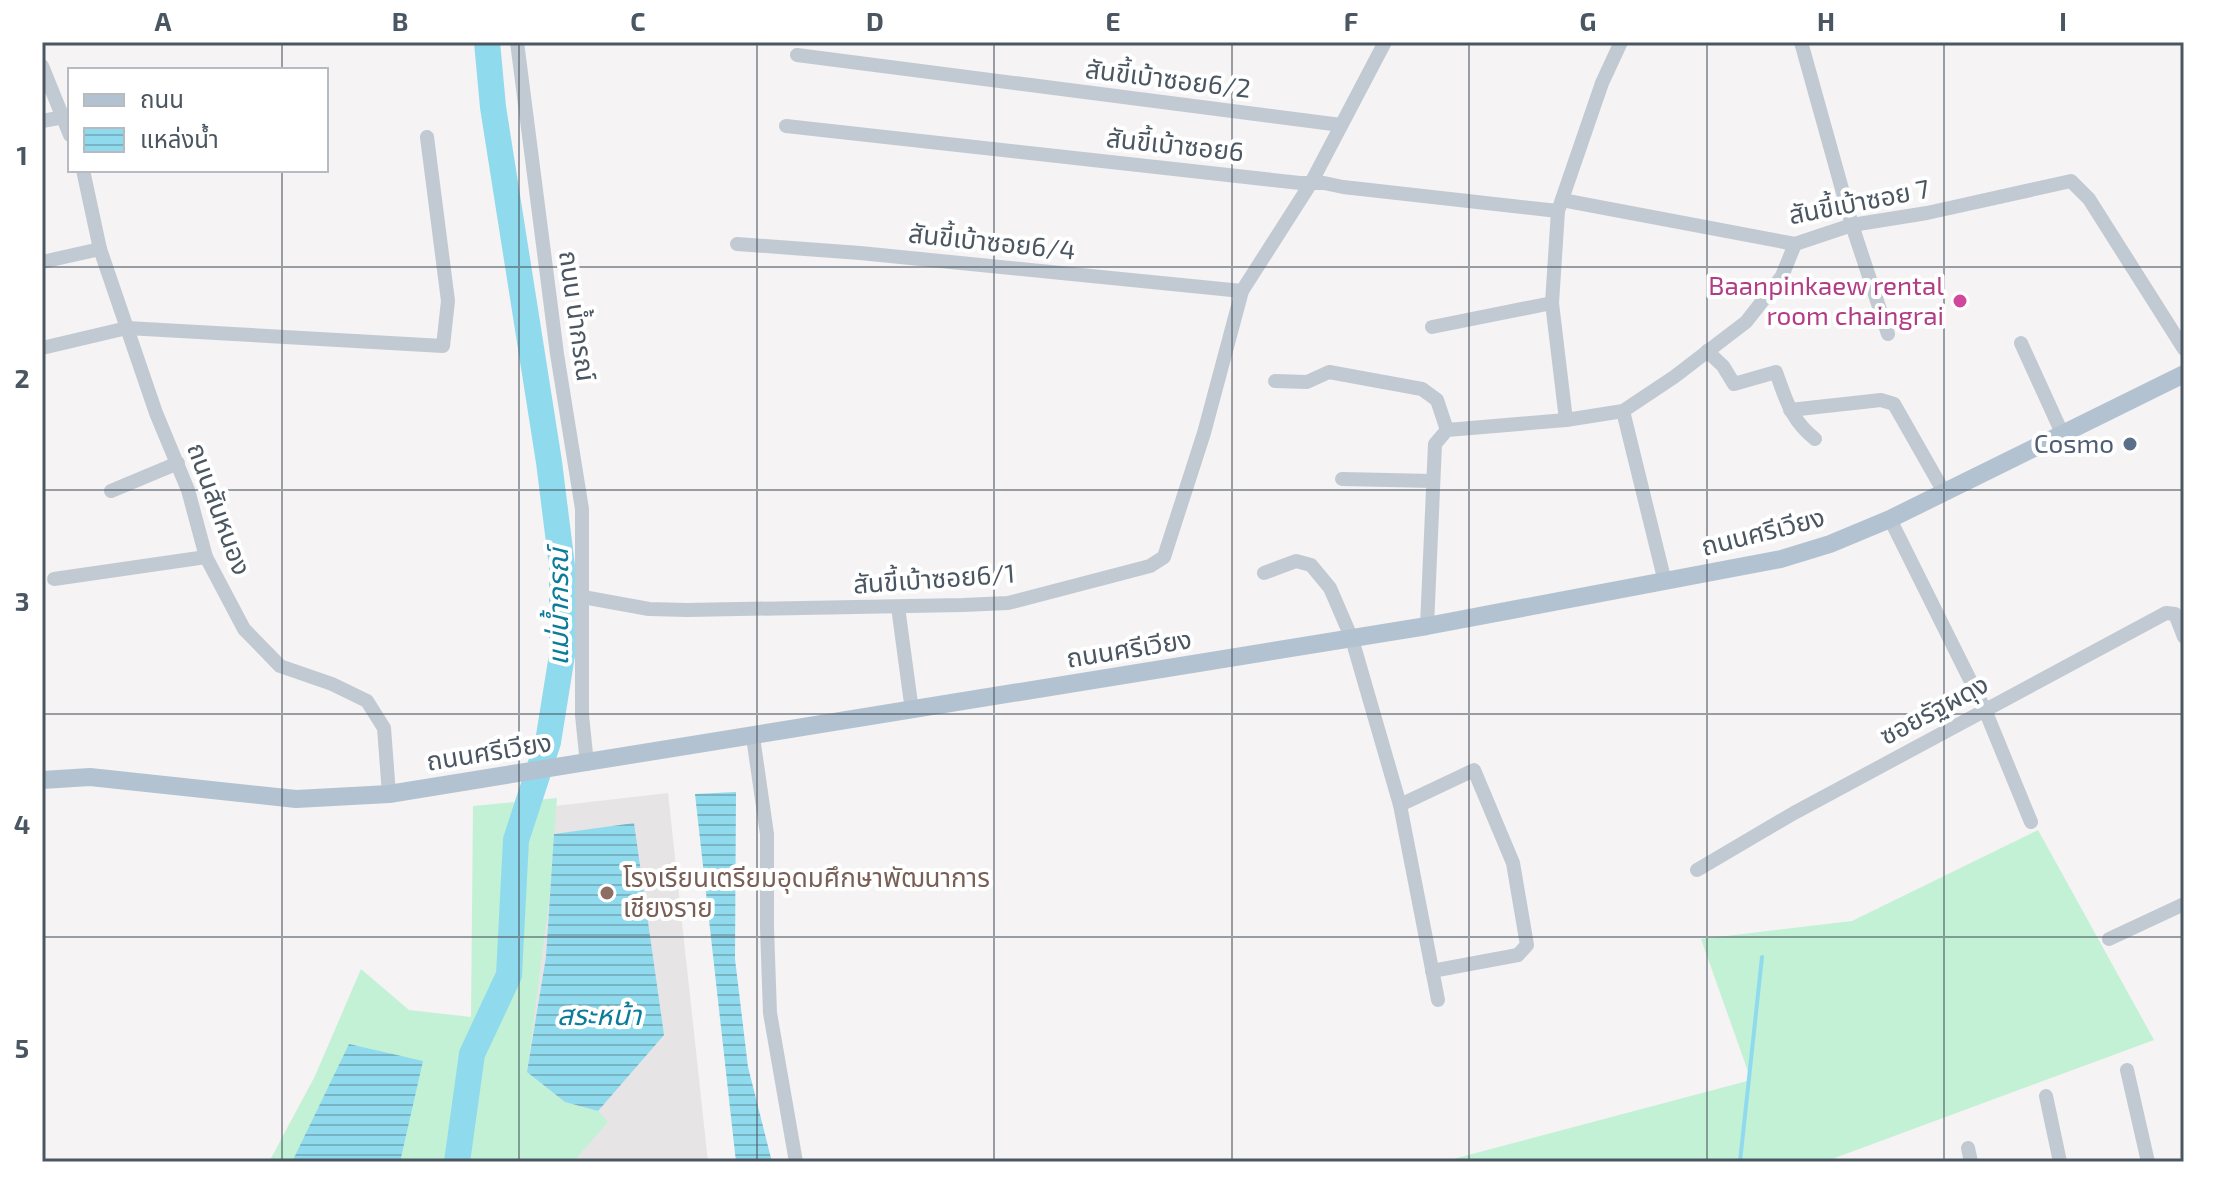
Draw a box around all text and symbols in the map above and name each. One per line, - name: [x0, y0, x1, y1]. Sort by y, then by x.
- text: A: [155, 5, 172, 36]
- text: B: [392, 5, 408, 36]
- text: C: [630, 5, 646, 36]
- text: D: [866, 5, 884, 36]
- text: E: [1105, 5, 1121, 36]
- text: F: [1344, 5, 1358, 36]
- text: G: [1580, 5, 1596, 36]
- text: H: [1817, 5, 1835, 36]
- text: I: [2059, 5, 2067, 36]
- street label: สันขี้เบ้าซอย6/2: [1084, 51, 1253, 103]
- legend: [68, 68, 328, 172]
- text: ถนน: [140, 84, 184, 113]
- street label: สันขี้เบ้าซอย6: [1105, 120, 1246, 166]
- text: แหล่งน้ำ: [140, 123, 219, 153]
- text: 1: [16, 139, 28, 170]
- street label: สันขี้เบ้าซอย 7: [1786, 171, 1932, 229]
- street label: สันขี้เบ้าซอย6/4: [907, 215, 1077, 265]
- street label: ถนน น้ำกรณ์: [554, 248, 604, 383]
- place label: Baanpinkaew rental room chaingrai: [1708, 269, 1944, 330]
- marker: Baanpinkaew rental room chaingrai: [1951, 292, 1969, 310]
- text: 2: [14, 362, 30, 393]
- place label: Cosmo: [2034, 427, 2114, 458]
- marker: Cosmo: [2121, 435, 2139, 453]
- street label: ถนนสันหนอง: [182, 438, 259, 579]
- street label: ถนนศรีเวียง: [1698, 500, 1828, 561]
- water label: แม่น้ำกรณ์: [539, 543, 574, 666]
- street label: สันขี้เบ้าซอย6/1: [852, 555, 1016, 599]
- text: 3: [15, 585, 29, 616]
- street label: ถนนศรีเวียง: [1064, 622, 1193, 673]
- street label: ซอยรัฐผดุง: [1874, 667, 1994, 752]
- street label: ถนนศรีเวียง: [424, 725, 553, 776]
- text: 4: [14, 808, 30, 839]
- place label: โรงเรียนเตรียมอุดมศึกษาพัฒนาการ เชียงราย: [623, 861, 990, 922]
- marker: โรงเรียนเตรียมอุดมศึกษาพัฒนาการ เชียงราย: [598, 884, 616, 902]
- water label: สระหน้า: [557, 997, 643, 1031]
- text: 5: [15, 1032, 29, 1063]

